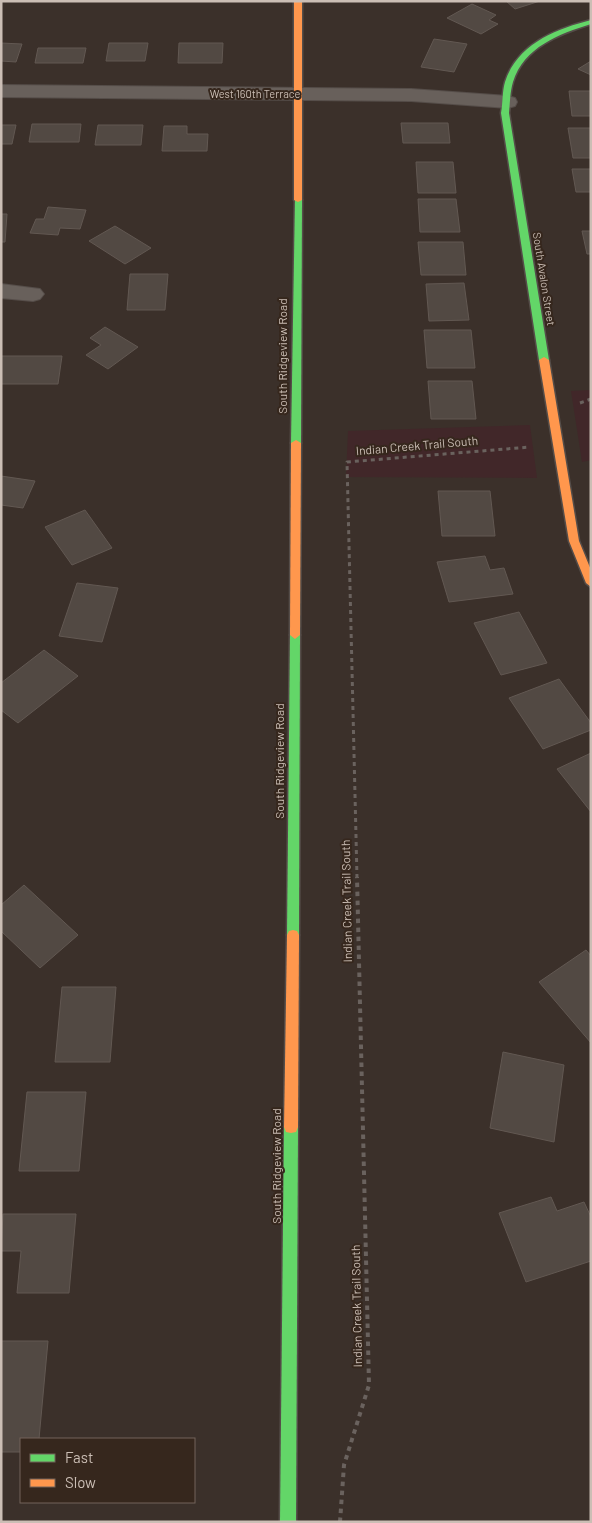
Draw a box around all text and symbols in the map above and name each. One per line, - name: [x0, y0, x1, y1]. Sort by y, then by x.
- street label: West 160th Terrace: [210, 87, 301, 100]
- street label: South Avalon Street: [531, 231, 558, 326]
- street label: South Ridgeview Road: [275, 298, 289, 414]
- street label: Indian Creek Trail South: [355, 433, 479, 457]
- street label: South Ridgeview Road: [272, 703, 286, 819]
- street label: Indian Creek Trail South: [338, 840, 354, 962]
- street label: South Ridgeview Road: [269, 1108, 283, 1224]
- street label: Indian Creek Trail South: [348, 1245, 364, 1367]
- legend: [20, 1438, 195, 1503]
- text: Fast: [65, 1448, 93, 1466]
- text: Slow: [65, 1473, 96, 1491]

